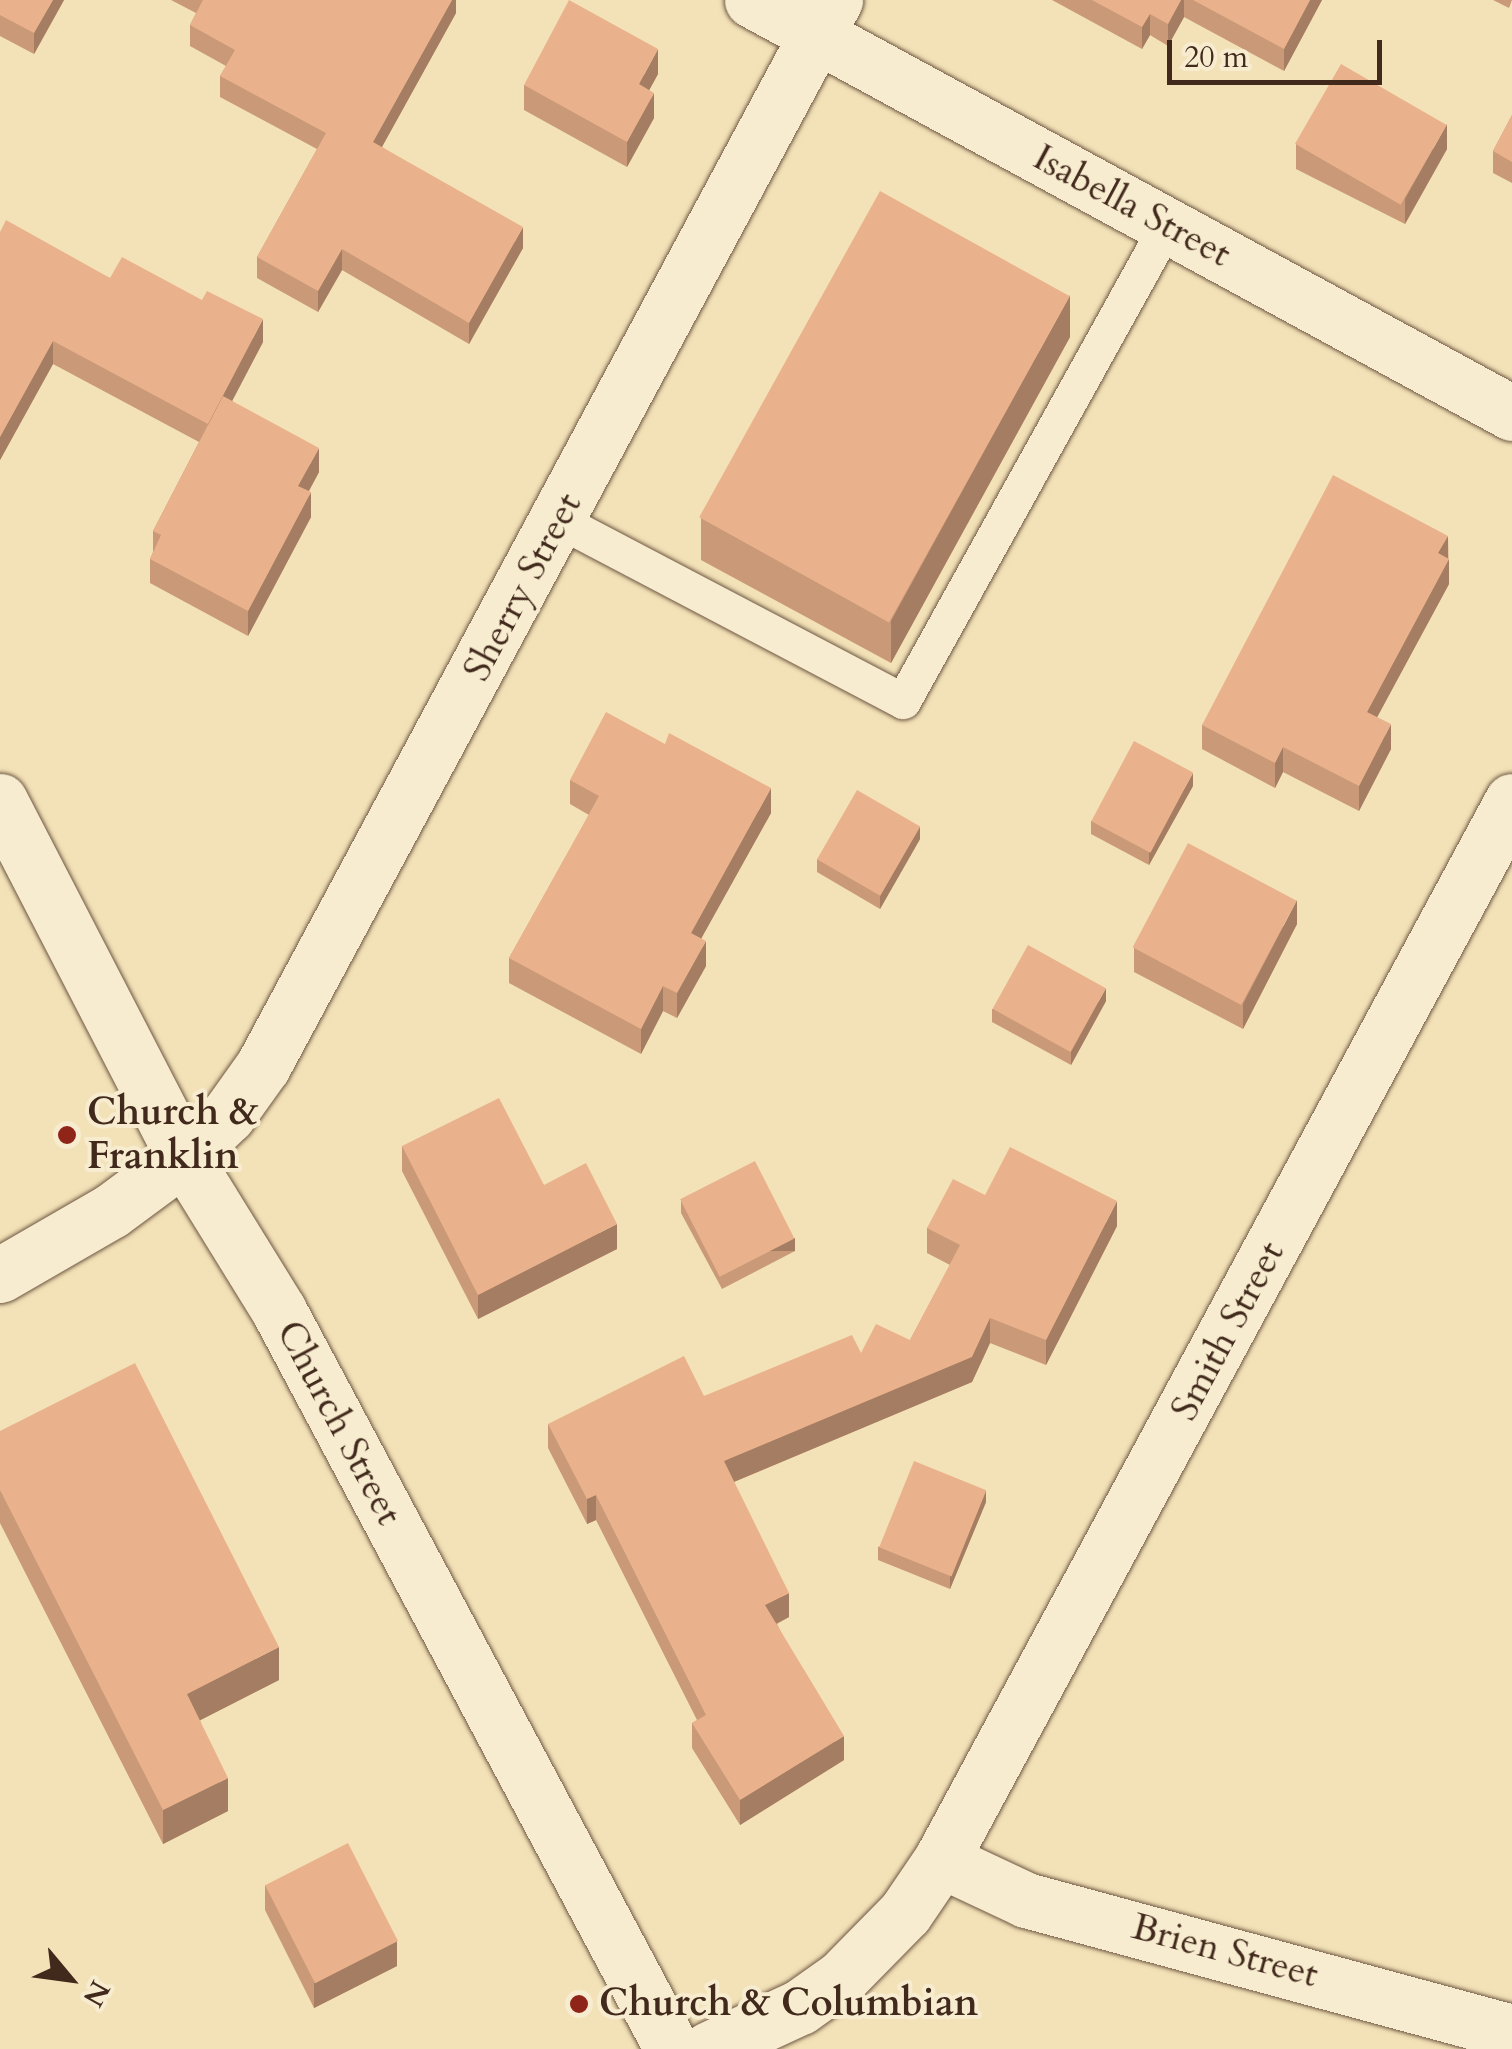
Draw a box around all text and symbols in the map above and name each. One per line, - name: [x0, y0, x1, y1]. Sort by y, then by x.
- scale bar: [1172, 20, 1387, 82]
- text: 20 m: [1184, 37, 1248, 78]
- street label: Isabella Street: [1025, 135, 1239, 277]
- street label: Sherry Street: [454, 485, 592, 689]
- place label: Church & Franklin: [87, 1090, 259, 1180]
- marker: Church & Franklin: [56, 1124, 78, 1146]
- street label: Smith Street: [1162, 1234, 1294, 1428]
- street label: Church Street: [266, 1313, 412, 1533]
- street label: Brien Street: [1127, 1904, 1323, 1998]
- north arrow: [20, 1929, 120, 2029]
- text: N: [74, 1974, 119, 2013]
- place label: Church & Columbian: [599, 1981, 978, 2027]
- marker: Church & Columbian: [568, 1993, 590, 2015]

